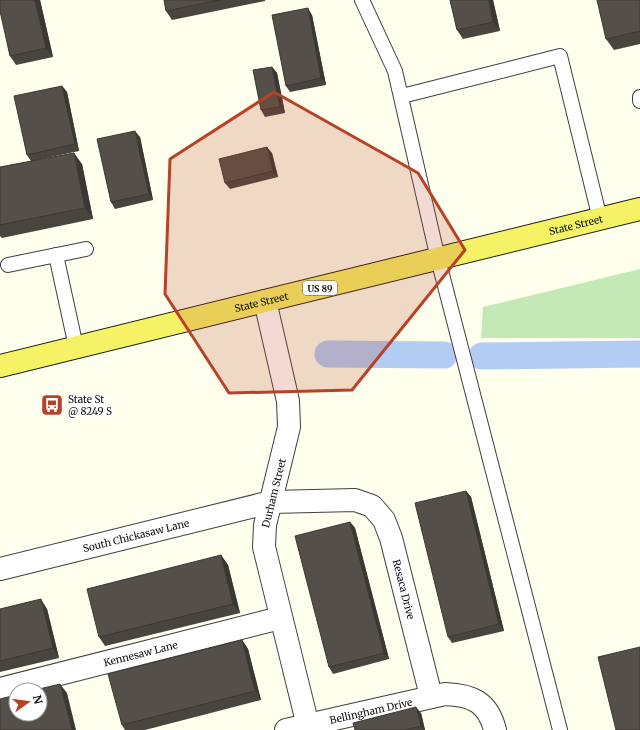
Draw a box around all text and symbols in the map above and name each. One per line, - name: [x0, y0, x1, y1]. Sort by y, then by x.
- street label: State Street: [548, 212, 604, 238]
- road number: US 89: [303, 281, 337, 295]
- street label: State Street: [233, 289, 290, 315]
- bus stop icon: State St @ 8249 S: [39, 392, 65, 418]
- place label: State St @ 8249 S: [68, 393, 112, 418]
- street label: Durham Street: [259, 457, 289, 529]
- street label: South Chickasaw Lane: [81, 516, 190, 555]
- street label: Resaca Drive: [390, 558, 418, 621]
- street label: Kennesaw Lane: [102, 638, 179, 669]
- north arrow: [8, 682, 48, 722]
- text: N: [30, 694, 46, 706]
- street label: Bellingham Drive: [328, 695, 413, 726]

